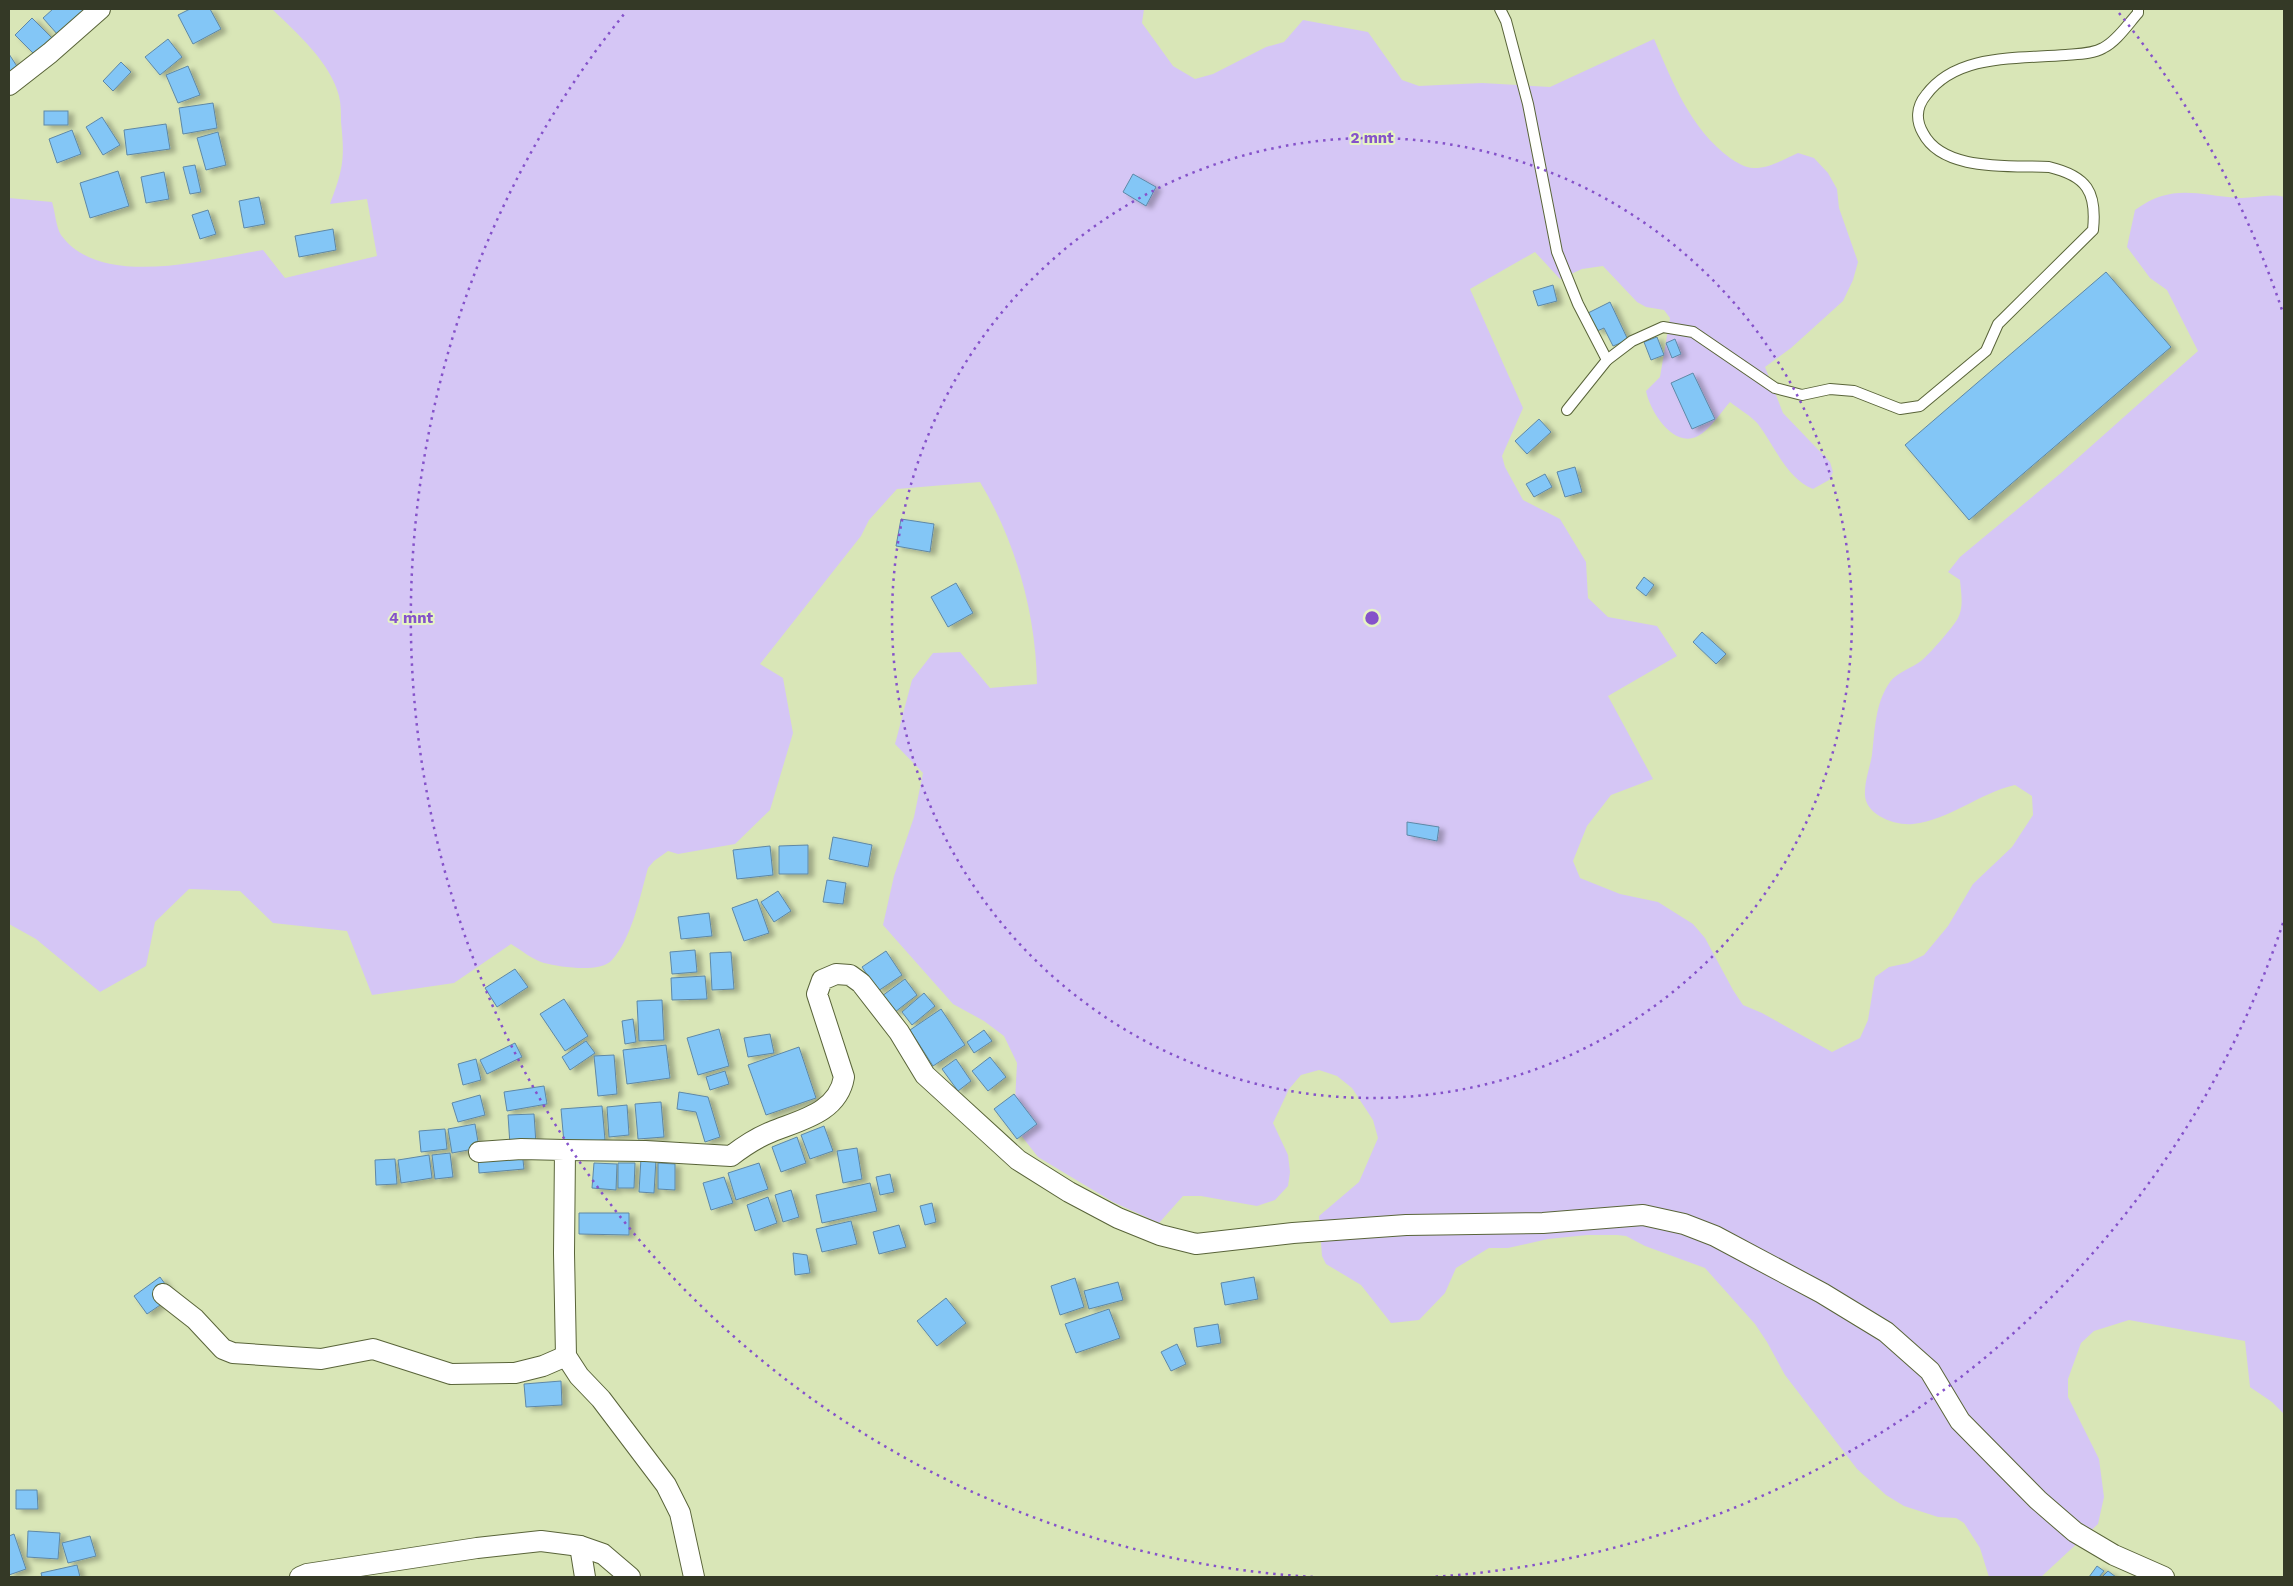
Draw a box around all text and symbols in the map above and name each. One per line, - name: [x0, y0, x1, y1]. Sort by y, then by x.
- text: 2 mnt: [1350, 129, 1394, 147]
- text: 4 mnt: [389, 609, 433, 627]
- centre of rings: [1363, 609, 1381, 627]

